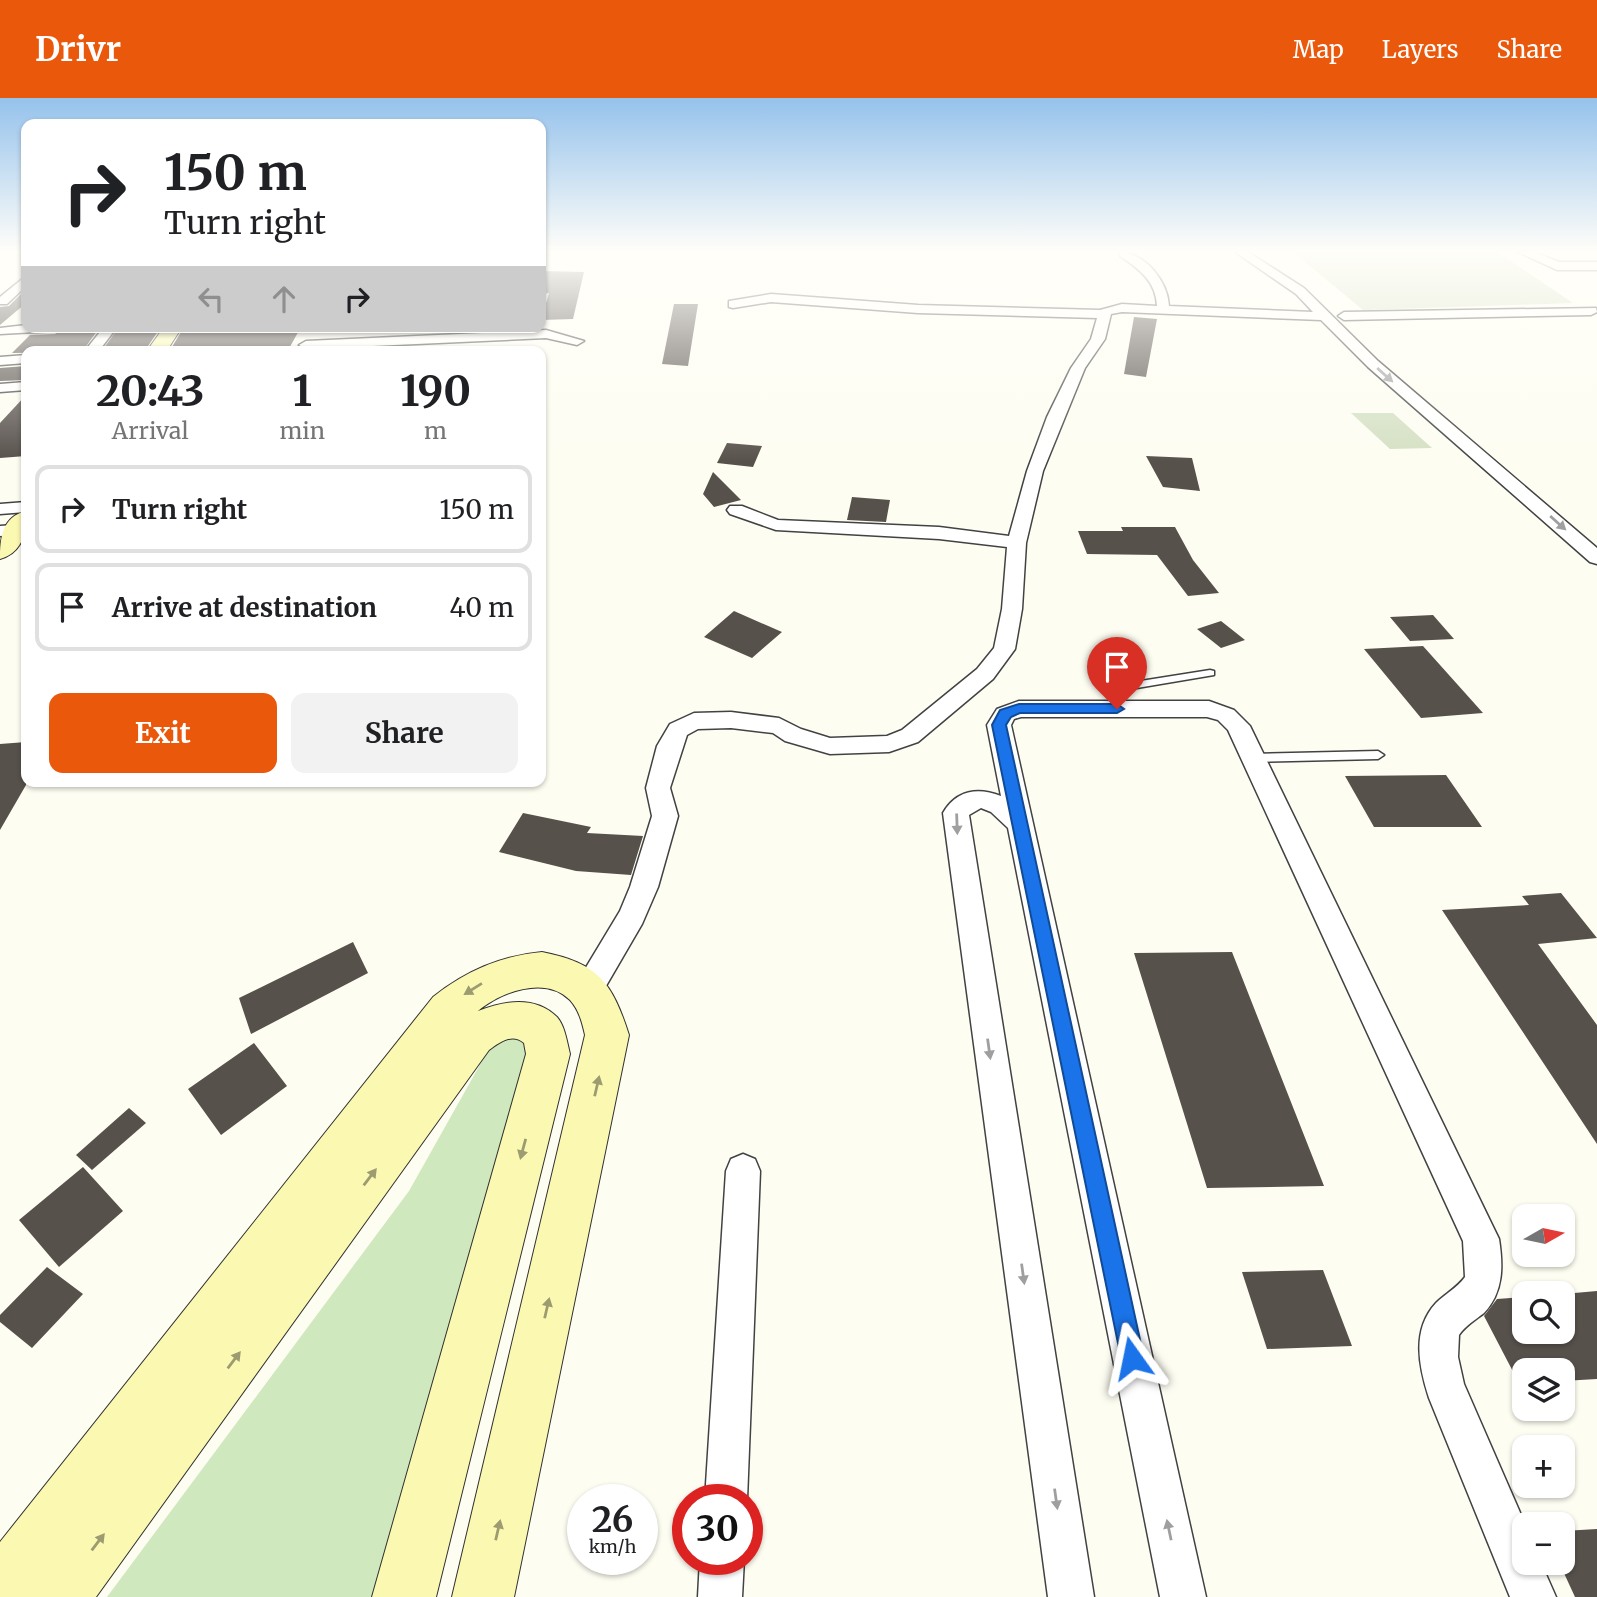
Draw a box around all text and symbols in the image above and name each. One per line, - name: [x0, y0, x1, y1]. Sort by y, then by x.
- text: Drivr: [35, 29, 121, 70]
- text: Map: [1293, 34, 1344, 65]
- text: Layers: [1382, 34, 1458, 65]
- text: Share: [1496, 34, 1562, 65]
- text: 150 m: [164, 142, 307, 203]
- icon: right: [49, 147, 140, 238]
- text: Turn right: [164, 203, 326, 243]
- icon: left: [192, 280, 230, 318]
- icon: ahead: [265, 280, 303, 318]
- icon: right: [338, 280, 376, 318]
- text: 20:43: [96, 365, 205, 417]
- text: 1: [293, 365, 312, 417]
- text: 190: [400, 365, 471, 417]
- one-way arrow: [1376, 367, 1394, 383]
- text: Arrival: [112, 416, 189, 445]
- text: min: [279, 416, 325, 445]
- text: m: [424, 416, 447, 445]
- icon: right: [53, 490, 91, 528]
- text: Turn right: [112, 493, 247, 526]
- text: 150 m: [440, 493, 514, 526]
- one-way arrow: [1549, 515, 1567, 531]
- icon: arrive: [53, 588, 91, 626]
- text: Arrive at destination: [112, 591, 377, 624]
- text: 40 m: [450, 591, 514, 624]
- pin: [1087, 637, 1147, 709]
- icon: arrive: [1098, 648, 1136, 686]
- button: Exit: [49, 693, 277, 773]
- button: Share: [291, 693, 518, 773]
- one-way arrow: [951, 813, 963, 835]
- one-way arrow: [464, 982, 482, 996]
- one-way arrow: [984, 1038, 995, 1060]
- one-way arrow: [592, 1075, 603, 1097]
- one-way arrow: [517, 1138, 528, 1160]
- one-way arrow: [362, 1168, 376, 1186]
- north arrow: [1512, 1204, 1575, 1267]
- map controls: [1512, 1204, 1575, 1575]
- one-way arrow: [1017, 1263, 1028, 1285]
- button: search: [1512, 1281, 1575, 1344]
- one-way arrow: [542, 1297, 553, 1319]
- position arrow: [1095, 1321, 1169, 1395]
- one-way arrow: [227, 1350, 241, 1369]
- button: layers: [1512, 1358, 1575, 1421]
- button: +: [1512, 1435, 1575, 1498]
- speed limit sign: 30: [672, 1484, 763, 1575]
- one-way arrow: [1051, 1488, 1062, 1510]
- text: 26: [592, 1498, 633, 1542]
- button: −: [1512, 1512, 1575, 1575]
- one-way arrow: [492, 1519, 503, 1541]
- one-way arrow: [1163, 1519, 1174, 1541]
- one-way arrow: [91, 1533, 105, 1551]
- text: km/h: [589, 1535, 636, 1558]

